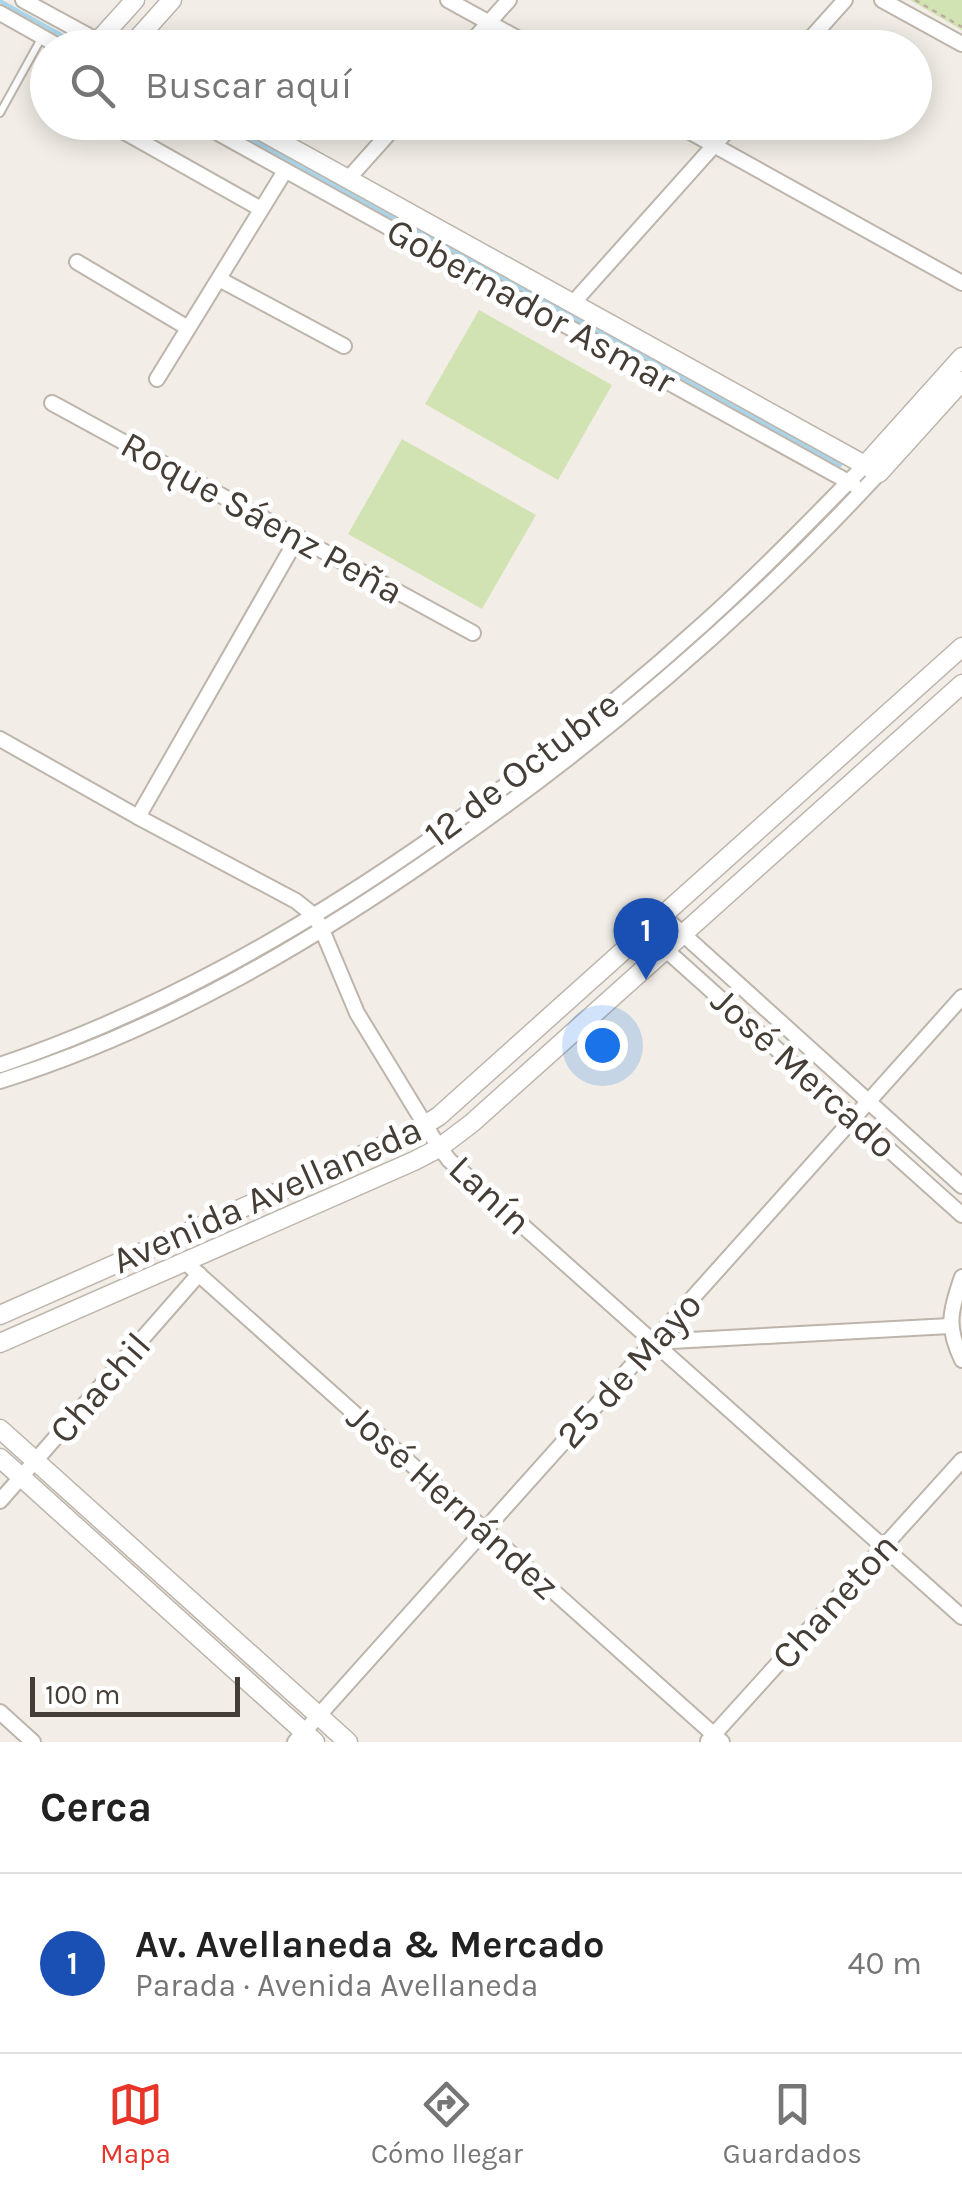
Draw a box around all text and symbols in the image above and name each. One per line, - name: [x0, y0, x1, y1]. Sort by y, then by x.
- search box: [30, 30, 932, 140]
- icon: search: [65, 58, 120, 113]
- text: Buscar aquí: [145, 63, 352, 108]
- street label: Gobernador Asmar: [379, 208, 683, 404]
- street label: Roque Sáenz Peña: [113, 422, 411, 614]
- street label: 12 de Octubre: [416, 681, 628, 857]
- pin: 1: [614, 898, 678, 980]
- street label: José Mercado: [702, 978, 906, 1168]
- your location: [577, 1020, 628, 1071]
- street label: Avenida Avellaneda: [105, 1107, 429, 1283]
- street label: Lanín: [440, 1146, 540, 1244]
- street label: 25 de Mayo: [547, 1282, 711, 1458]
- street label: Chachil: [40, 1324, 160, 1452]
- street label: José Hernández: [338, 1395, 568, 1609]
- street label: Chaneton: [762, 1524, 908, 1678]
- scale bar: [30, 1672, 240, 1716]
- text: 100 m: [45, 1678, 120, 1711]
- text: Cerca: [40, 1782, 152, 1832]
- text: Av. Avellaneda & Mercado: [135, 1922, 605, 1967]
- text: 1: [67, 1945, 78, 1982]
- text: 40 m: [848, 1945, 922, 1982]
- text: Parada · Avenida Avellaneda: [135, 1967, 538, 2004]
- tab: Mapa: [100, 2077, 171, 2170]
- tab: Cómo llegar: [371, 2077, 523, 2170]
- tab: Guardados: [723, 2077, 862, 2170]

